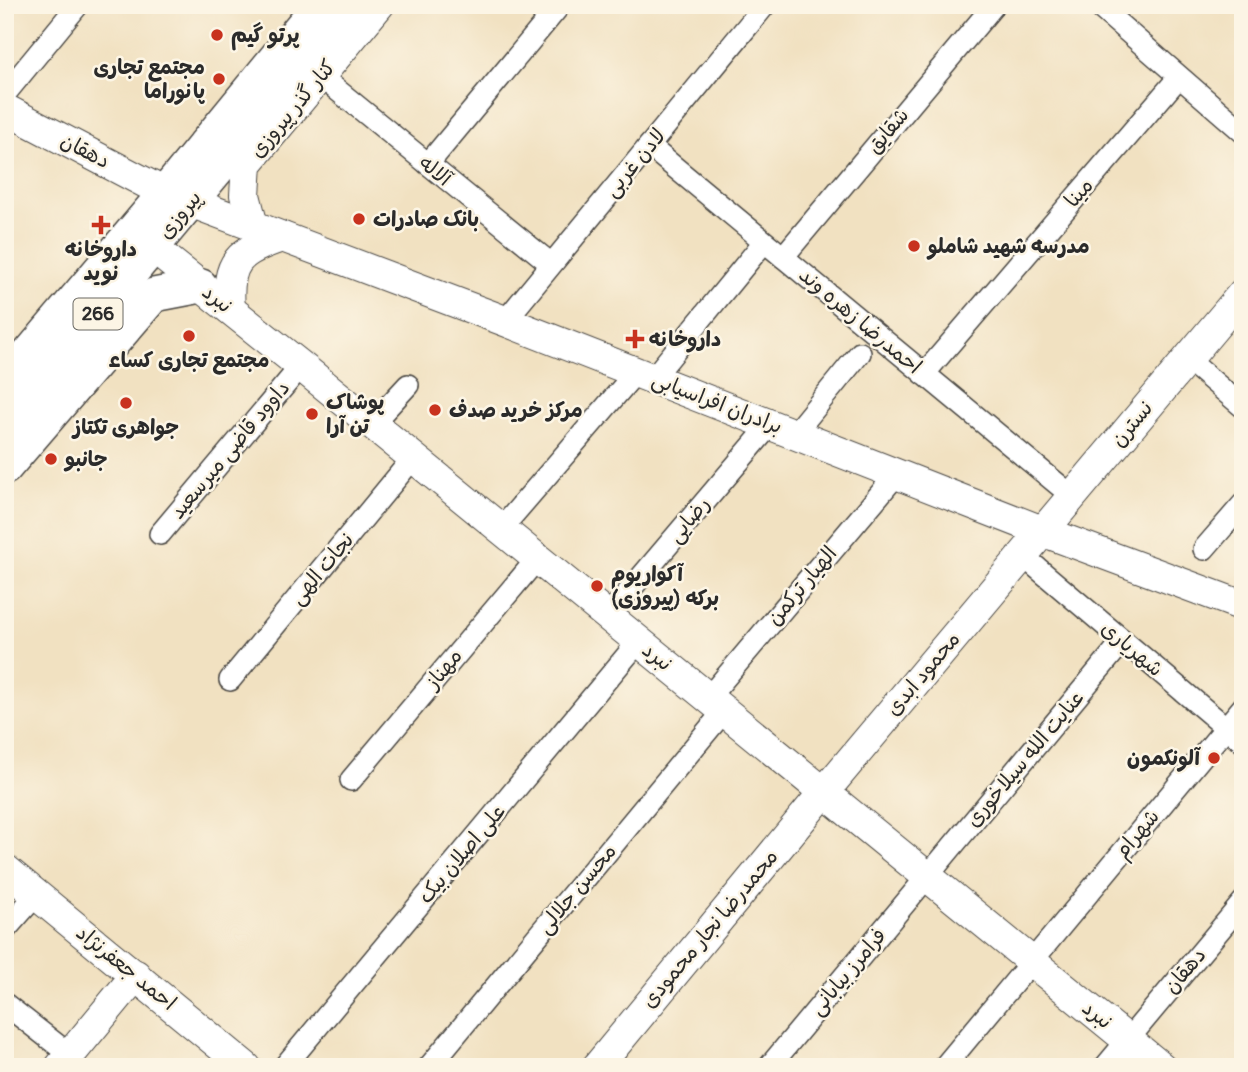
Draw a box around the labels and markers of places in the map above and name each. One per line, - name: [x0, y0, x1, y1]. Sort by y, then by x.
- place label: پرتو گیم: [231, 22, 300, 51]
- marker: پرتو گیم: [209, 27, 225, 43]
- place label: مجتمع تجاری پانوراما: [94, 54, 205, 105]
- marker: مجتمع تجاری پانوراما: [211, 71, 227, 87]
- place label: بانک صادرات: [373, 206, 479, 233]
- marker: بانک صادرات: [351, 211, 367, 227]
- marker: داروخانه نوید: [93, 217, 109, 233]
- place label: مدرسه شهید شاملو: [926, 233, 1090, 260]
- place label: داروخانه نوید: [65, 236, 137, 287]
- marker: مدرسه شهید شاملو: [906, 238, 922, 254]
- place label: داروخانه: [649, 326, 721, 353]
- marker: مجتمع تجاری کساء: [181, 328, 197, 344]
- marker: داروخانه: [627, 331, 643, 347]
- place label: مجتمع تجاری کساء: [109, 347, 269, 375]
- place label: پوشاک تن آرا: [326, 389, 384, 440]
- marker: جواهری تکتاز: [118, 395, 134, 411]
- place label: مرکز خرید صدف: [449, 397, 583, 424]
- marker: مرکز خرید صدف: [427, 402, 443, 418]
- marker: پوشاک تن آرا: [304, 406, 320, 422]
- place label: جواهری تکتاز: [71, 414, 179, 441]
- place label: جانبو: [63, 446, 107, 473]
- marker: جانبو: [43, 451, 59, 467]
- place label: آکواریوم برکه (پیروزی): [611, 561, 719, 612]
- marker: آکواریوم برکه (پیروزی): [589, 578, 605, 594]
- place label: آلونکمون: [1127, 745, 1202, 772]
- marker: آلونکمون: [1206, 750, 1222, 766]

